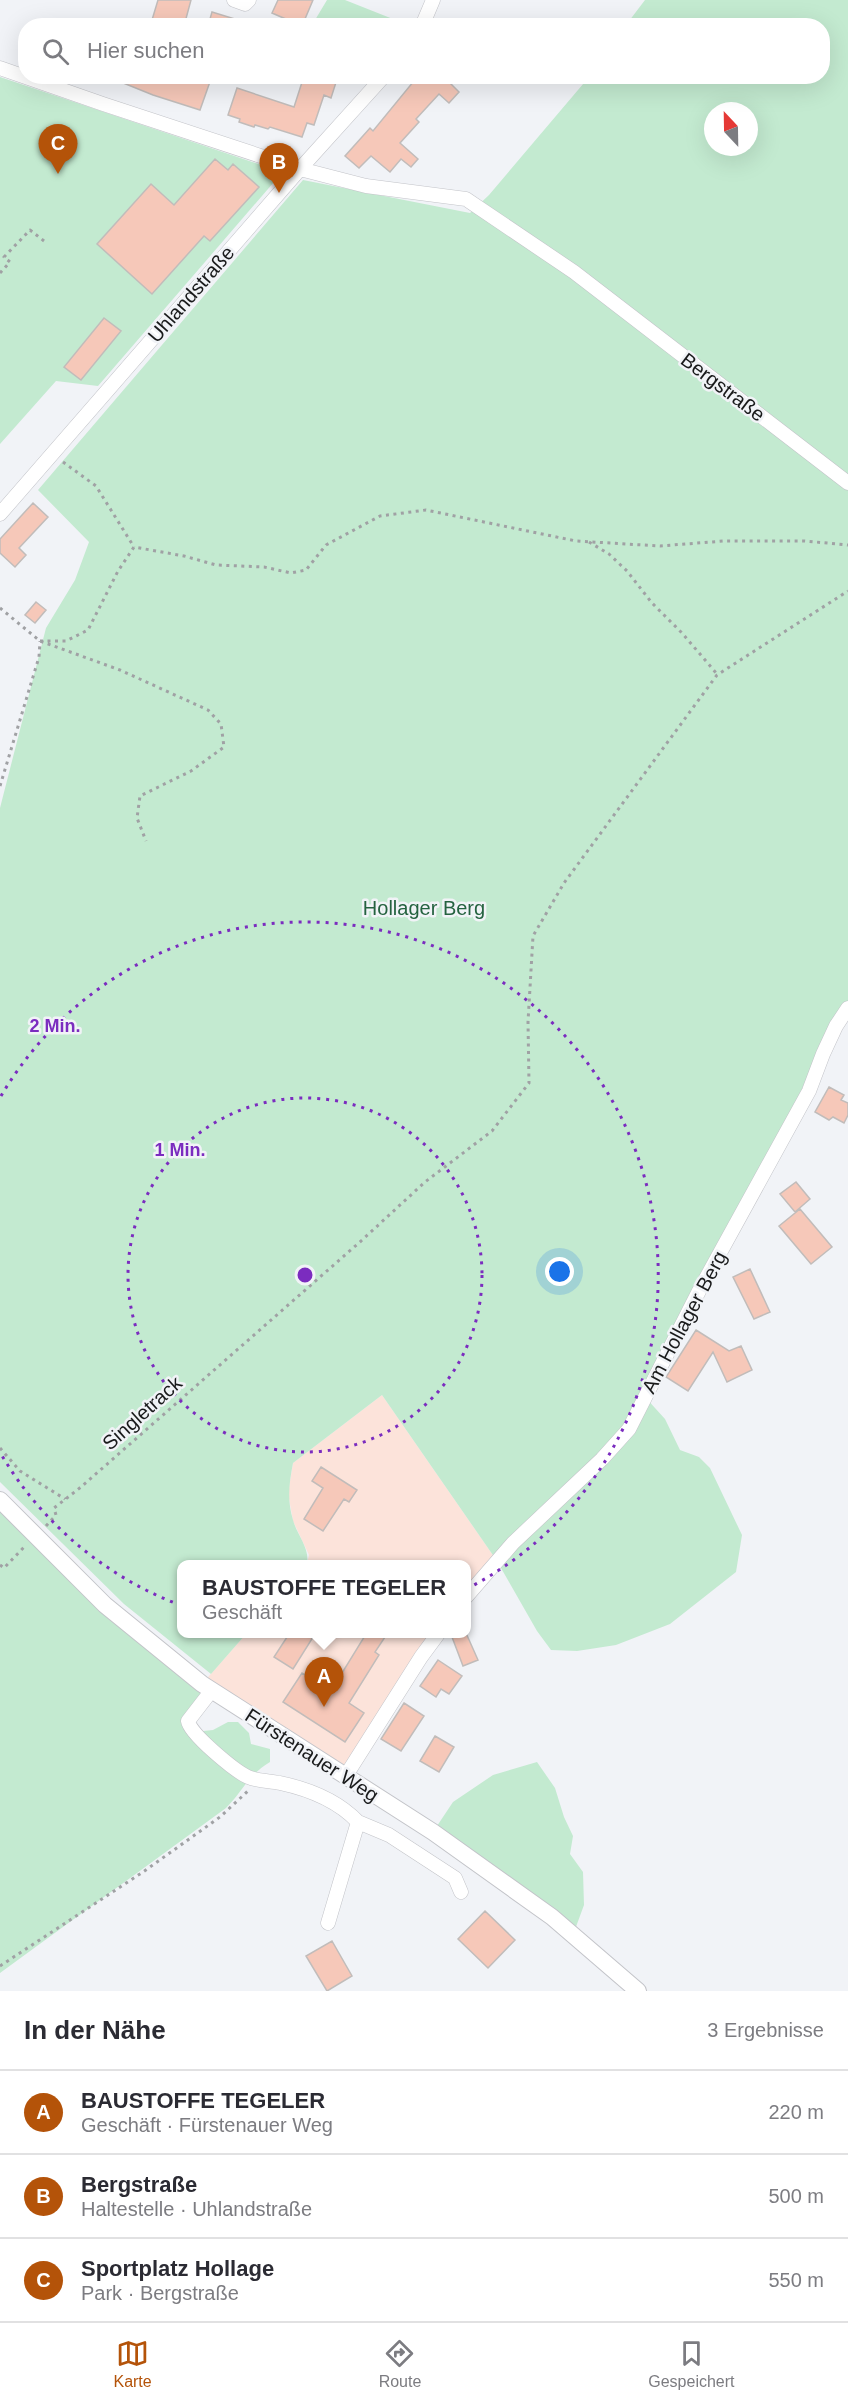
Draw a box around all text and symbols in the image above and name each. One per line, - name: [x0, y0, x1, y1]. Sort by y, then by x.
- search box: [18, 18, 830, 84]
- icon: search: [39, 35, 72, 68]
- text: Hier suchen: [87, 38, 204, 63]
- north arrow: [704, 102, 758, 156]
- pin: C: [38, 124, 78, 174]
- pin: B: [260, 144, 298, 193]
- street label: Uhlandstraße: [143, 241, 239, 347]
- street label: Bergstraße: [677, 348, 769, 426]
- park label: Hollager Berg: [363, 897, 485, 919]
- text: 2 Min.: [29, 1016, 81, 1036]
- text: 1 Min.: [154, 1140, 206, 1160]
- street label: Am Hollager Berg: [637, 1247, 731, 1397]
- your location: [545, 1257, 574, 1286]
- centre of rings: [295, 1265, 315, 1285]
- street label: Singletrack: [98, 1371, 187, 1454]
- popup: [177, 1560, 471, 1638]
- text: BAUSTOFFE TEGELER: [202, 1575, 446, 1600]
- text: Geschäft: [202, 1601, 282, 1623]
- pin: A: [304, 1658, 344, 1707]
- street label: Fürstenauer Weg: [241, 1704, 383, 1806]
- text: In der Nähe: [24, 2015, 166, 2045]
- text: 3 Ergebnisse: [707, 2019, 824, 2041]
- text: BAUSTOFFE TEGELER: [81, 2088, 325, 2113]
- text: A: [36, 2101, 51, 2123]
- text: 220 m: [768, 2101, 824, 2123]
- text: Geschäft · Fürstenauer Weg: [81, 2114, 333, 2136]
- text: Bergstraße: [81, 2172, 197, 2197]
- text: B: [36, 2185, 51, 2207]
- text: 500 m: [768, 2185, 824, 2207]
- text: Haltestelle · Uhlandstraße: [81, 2198, 312, 2220]
- text: Sportplatz Hollage: [81, 2256, 274, 2281]
- text: C: [36, 2269, 51, 2291]
- text: 550 m: [768, 2269, 824, 2291]
- text: Park · Bergstraße: [81, 2282, 239, 2304]
- tab: Karte: [113, 2337, 152, 2391]
- tab: Route: [379, 2337, 421, 2391]
- tab: Gespeichert: [648, 2337, 735, 2391]

